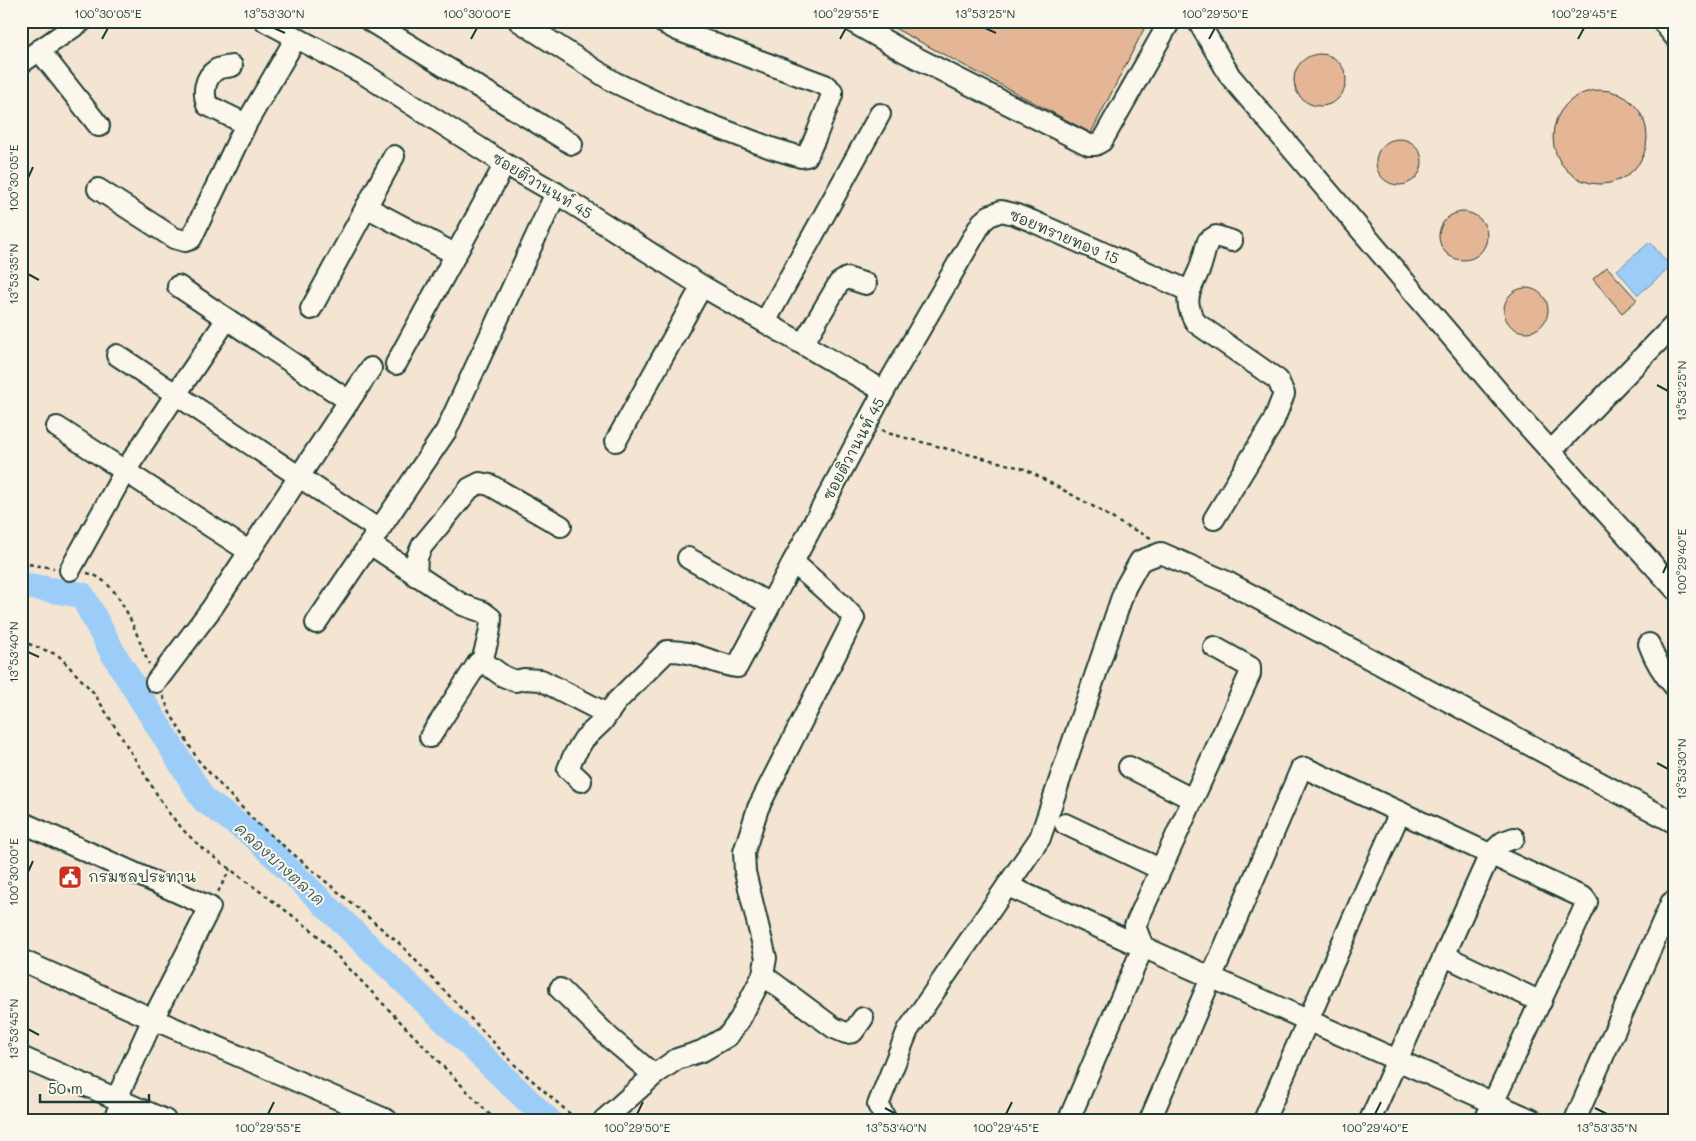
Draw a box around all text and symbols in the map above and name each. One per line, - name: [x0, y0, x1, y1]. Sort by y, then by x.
- text: 100°30'05"E: [74, 5, 142, 21]
- text: 13°53'30"N: [243, 5, 305, 21]
- text: 100°30'00"E: [443, 5, 511, 21]
- text: 100°29'55"E: [813, 5, 879, 21]
- text: 13°53'25"N: [955, 5, 1015, 21]
- text: 100°29'50"E: [1182, 5, 1248, 21]
- text: 100°29'45"E: [1551, 5, 1617, 21]
- text: 100°30'05"E: [5, 144, 21, 212]
- street label: ซอยติวานนท์ 45: [489, 147, 596, 223]
- street label: ซอยทรายทอง 15: [1006, 204, 1122, 268]
- text: 13°53'35"N: [5, 244, 21, 304]
- text: 13°53'25"N: [1673, 361, 1689, 421]
- street label: ซอยติวานนท์ 45: [818, 394, 889, 503]
- text: 100°29'40"E: [1673, 528, 1689, 595]
- text: 13°53'40"N: [5, 621, 21, 683]
- text: 13°53'30"N: [1673, 738, 1689, 800]
- water label: คลองบางตลาด: [231, 817, 330, 910]
- text: 100°30'00"E: [5, 838, 21, 906]
- public building icon: กรมชลประทาน: [57, 864, 83, 890]
- place label: กรมชลประทาน: [88, 866, 196, 886]
- text: 13°53'45"N: [5, 999, 21, 1059]
- scale bar: [40, 1071, 149, 1103]
- text: 50 m: [48, 1078, 83, 1098]
- text: 100°29'55"E: [235, 1119, 301, 1135]
- text: 100°29'50"E: [604, 1119, 670, 1135]
- text: 13°53'40"N: [865, 1119, 927, 1135]
- text: 100°29'45"E: [973, 1119, 1039, 1135]
- text: 100°29'40"E: [1342, 1119, 1409, 1135]
- text: 13°53'35"N: [1577, 1119, 1637, 1135]

